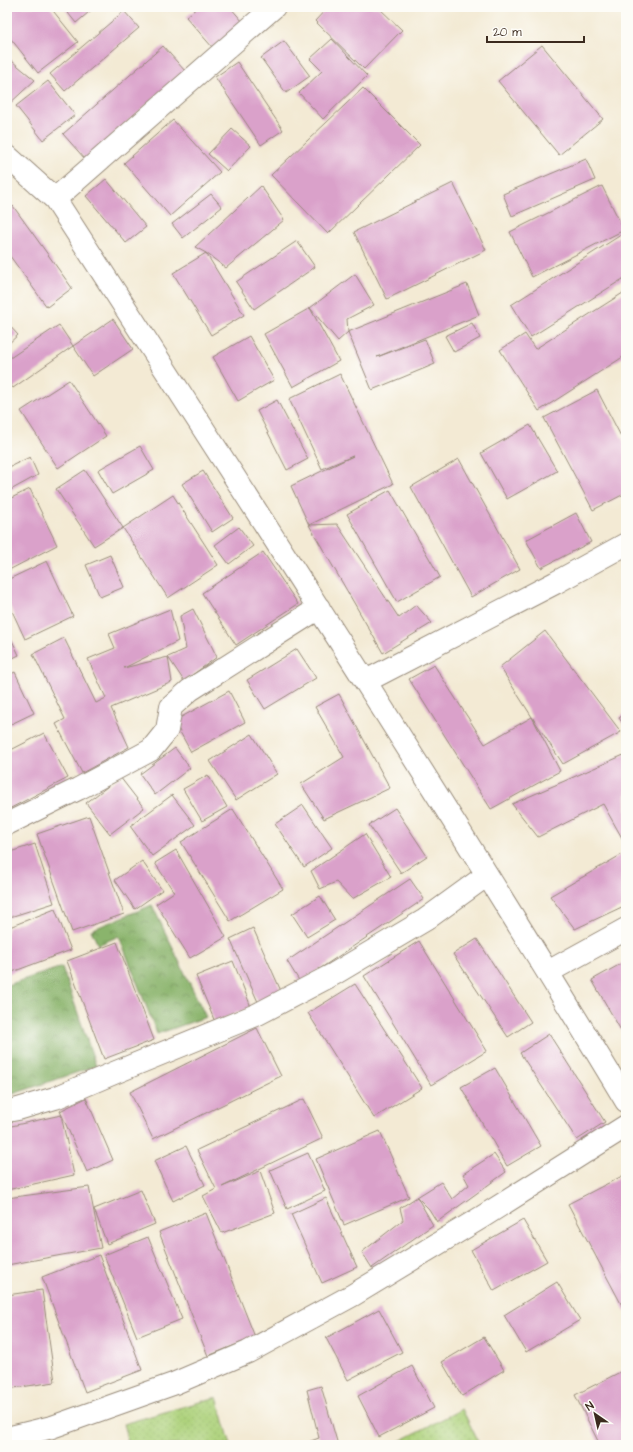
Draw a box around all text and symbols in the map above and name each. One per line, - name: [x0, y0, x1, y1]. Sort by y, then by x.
- scale bar: [487, 18, 584, 44]
- text: 20 m: [493, 24, 522, 41]
- north arrow: [575, 1394, 615, 1434]
- text: N: [583, 1398, 597, 1414]

